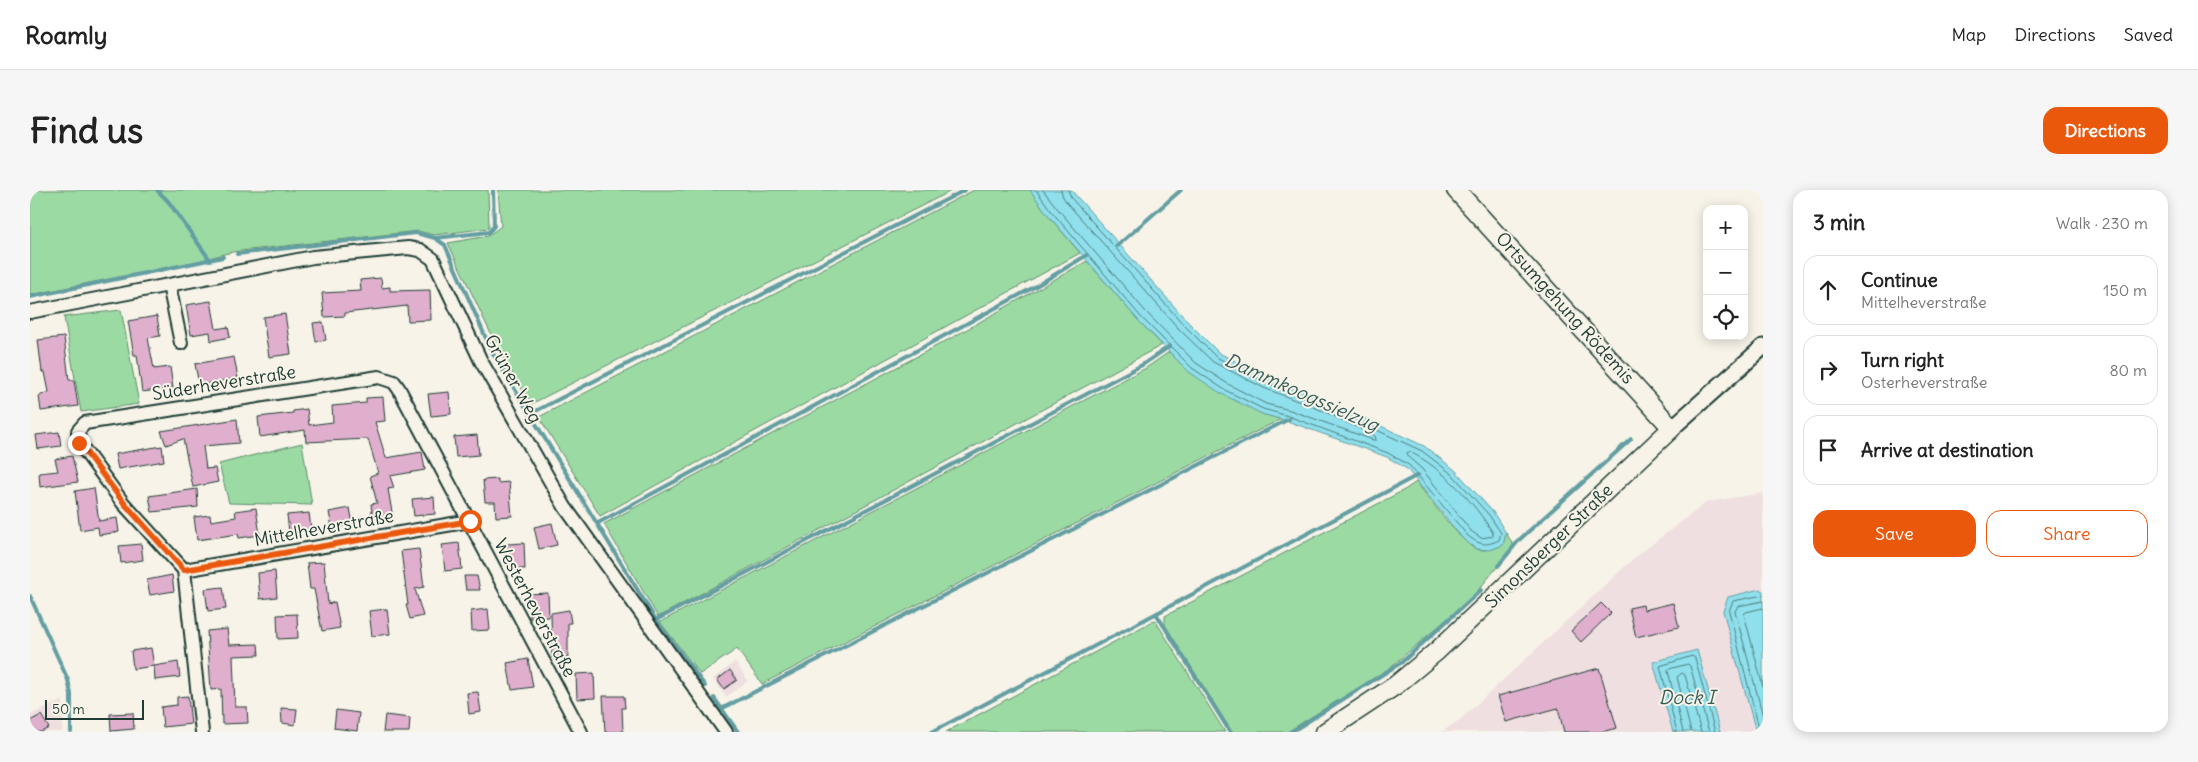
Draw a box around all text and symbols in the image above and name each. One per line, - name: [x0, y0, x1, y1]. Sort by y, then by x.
- text: Roamly: [25, 20, 107, 50]
- text: Map: [1951, 23, 1986, 46]
- text: Directions: [2014, 23, 2096, 46]
- text: Saved: [2124, 23, 2173, 46]
- button: Directions: [2043, 107, 2168, 154]
- text: Find us: [30, 108, 143, 152]
- map controls: [1703, 205, 1748, 340]
- button: +: [1703, 205, 1748, 250]
- text: 3 min: [1813, 209, 1865, 236]
- text: Walk · 230 m: [2056, 213, 2148, 233]
- street label: Ortsumgehung Rödemis: [1491, 227, 1640, 388]
- button: −: [1703, 250, 1748, 295]
- text: Continue: [1861, 268, 1938, 292]
- icon: ahead: [1814, 276, 1842, 304]
- text: 150 m: [2103, 280, 2147, 300]
- text: Mittelheverstraße: [1861, 292, 1987, 312]
- button: locate: [1703, 295, 1748, 340]
- street label: Grüner Weg: [480, 330, 547, 427]
- water label: Dammkoogssielzug: [1221, 347, 1384, 437]
- text: Turn right: [1861, 348, 1944, 372]
- icon: right: [1814, 356, 1842, 384]
- street label: Süderheverstraße: [150, 360, 297, 405]
- text: 80 m: [2109, 360, 2147, 380]
- text: Osterheverstraße: [1861, 372, 1987, 392]
- route end: [68, 432, 91, 455]
- icon: arrive: [1814, 436, 1842, 464]
- text: Arrive at destination: [1861, 438, 2034, 462]
- street label: Simonsberger Straße: [1480, 479, 1618, 613]
- street label: Mittelheverstraße: [252, 504, 395, 551]
- route start: [459, 510, 482, 533]
- button: Save: [1813, 510, 1976, 557]
- button: Share: [1986, 510, 2148, 557]
- street label: Westerheverstraße: [489, 535, 582, 681]
- water label: Dock I: [1659, 685, 1719, 709]
- scale bar: [45, 697, 144, 720]
- text: 50 m: [52, 700, 85, 718]

